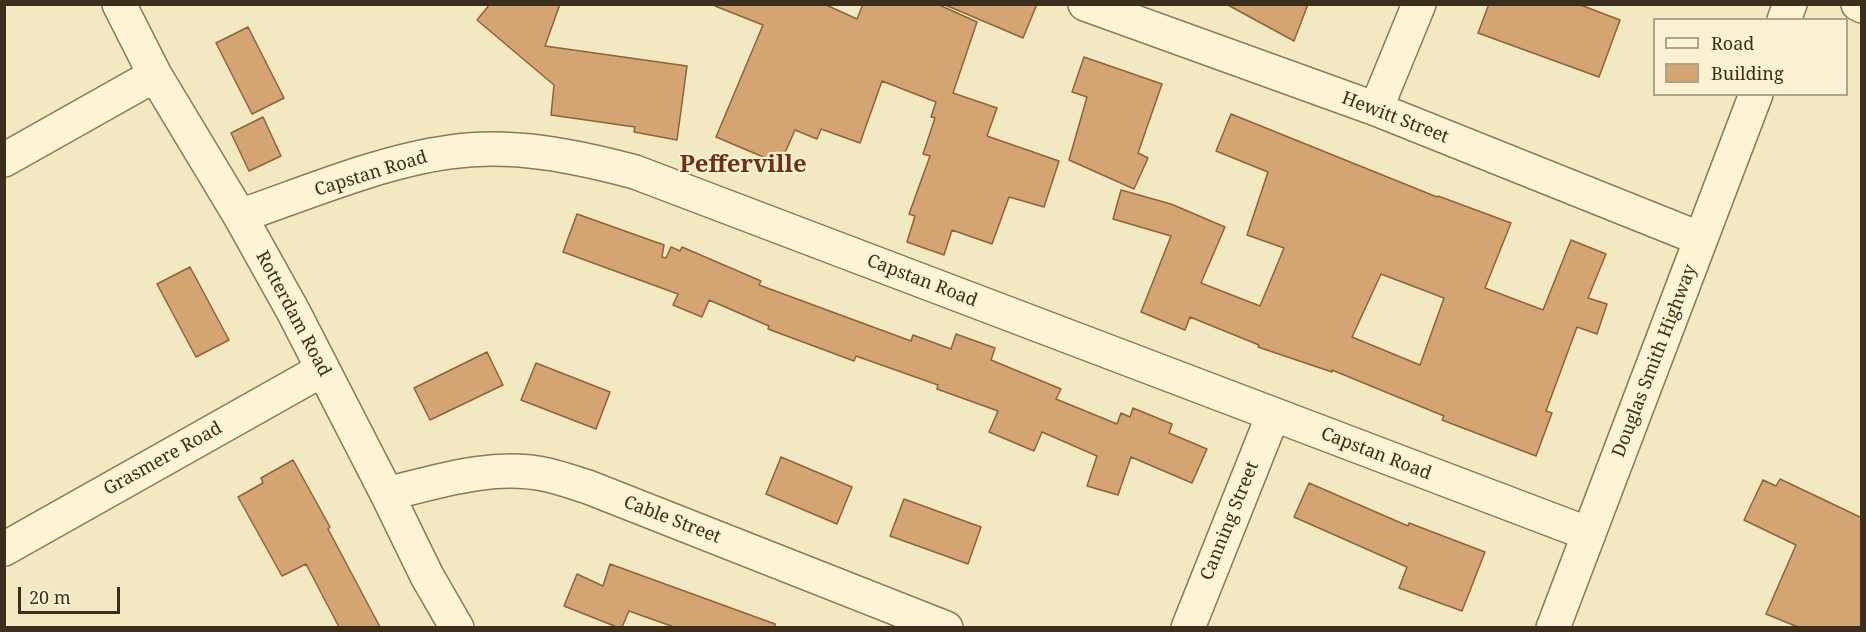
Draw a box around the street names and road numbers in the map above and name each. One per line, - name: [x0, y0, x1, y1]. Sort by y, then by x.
- street label: Hewitt Street: [1339, 88, 1451, 148]
- street label: Capstan Road: [312, 147, 430, 201]
- street label: Rotterdam Road: [251, 247, 335, 381]
- street label: Capstan Road: [864, 250, 980, 312]
- street label: Douglas Smith Highway: [1608, 262, 1702, 460]
- street label: Grasmere Road: [100, 418, 226, 500]
- street label: Capstan Road: [1318, 423, 1434, 485]
- street label: Canning Street: [1196, 458, 1264, 584]
- street label: Cable Street: [620, 492, 724, 548]

